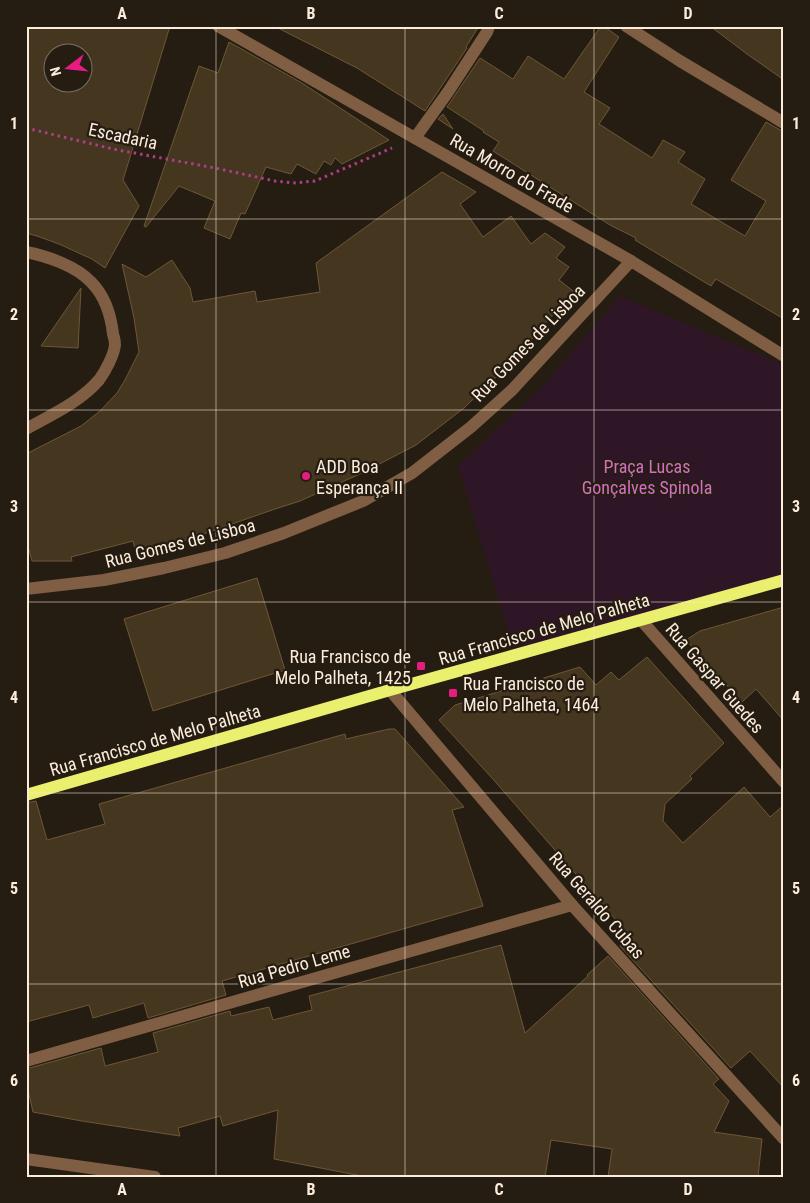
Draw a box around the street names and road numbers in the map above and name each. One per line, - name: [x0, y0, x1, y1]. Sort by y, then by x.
- street label: Escadaria: [87, 118, 159, 154]
- street label: Rua Morro do Frade: [446, 129, 578, 217]
- street label: Rua Gomes de Lisboa: [467, 280, 589, 406]
- street label: Rua Gomes de Lisboa: [103, 514, 257, 572]
- street label: Rua Francisco de Melo Palheta: [436, 589, 652, 669]
- street label: Rua Gaspar Guedes: [661, 619, 769, 737]
- street label: Rua Francisco de Melo Palheta: [47, 700, 263, 780]
- street label: Rua Geraldo Cubas: [545, 847, 649, 963]
- street label: Rua Pedro Leme: [235, 940, 353, 992]

